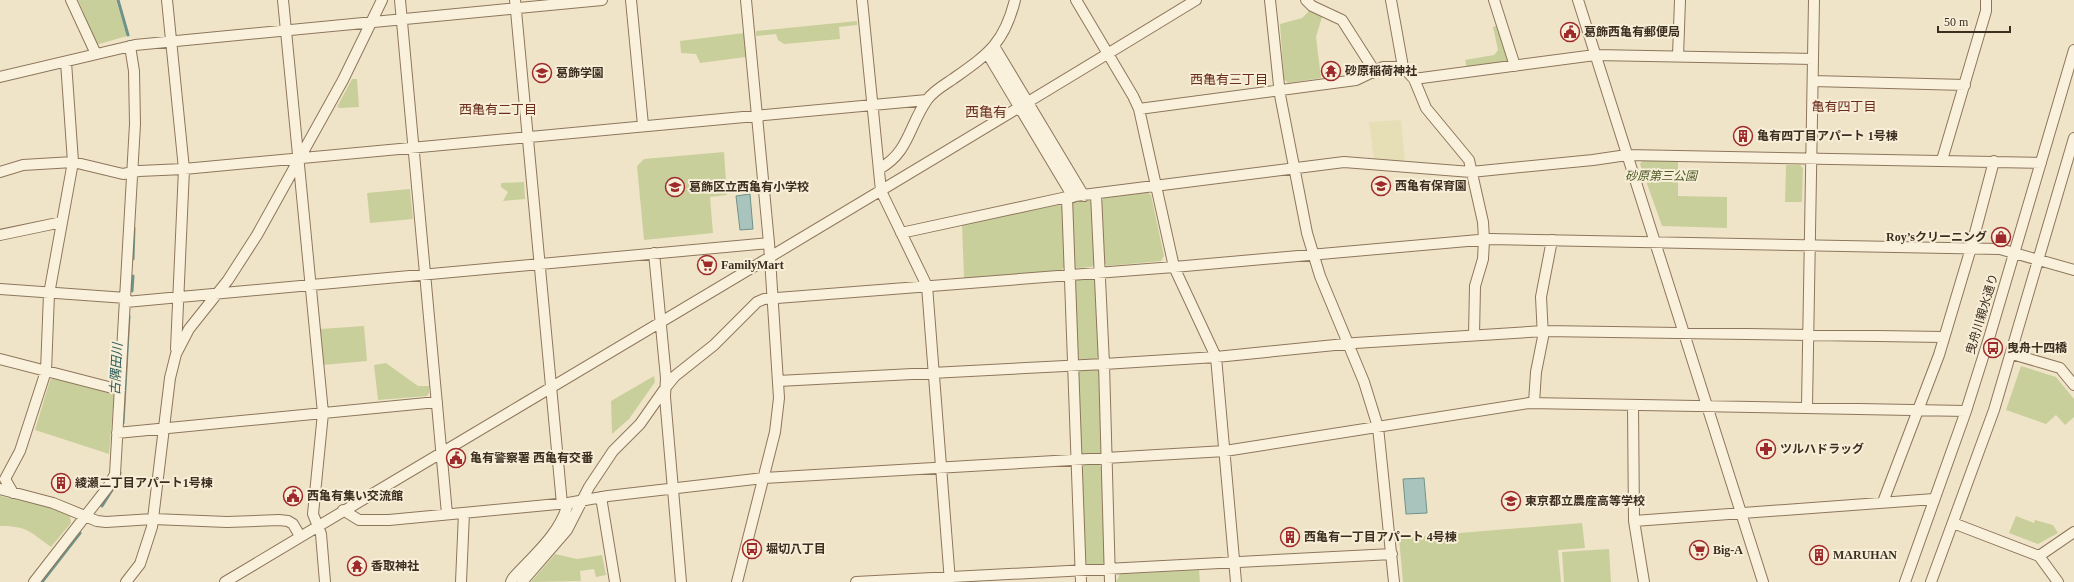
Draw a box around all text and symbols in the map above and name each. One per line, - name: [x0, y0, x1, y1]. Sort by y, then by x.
- scale bar: [1938, 8, 2010, 34]
- text: 50 m: [1944, 15, 1969, 29]
- public building icon: 葛飾西亀有郵便局: [1559, 21, 1581, 43]
- place label: 葛飾西亀有郵便局: [1584, 25, 1680, 39]
- temple icon: 砂原稲荷神社: [1320, 60, 1342, 82]
- school or university icon: 葛飾学園: [531, 62, 553, 84]
- place label: 砂原稲荷神社: [1344, 64, 1417, 78]
- place label: 葛飾学園: [556, 66, 604, 80]
- district label: 西亀有三丁目: [1190, 72, 1268, 87]
- district label: 亀有四丁目: [1811, 99, 1877, 114]
- district label: 西亀有二丁目: [459, 102, 537, 117]
- district label: 西亀有: [965, 105, 1007, 120]
- building icon: 亀有四丁目アパート 1号棟: [1732, 125, 1754, 147]
- place label: 亀有四丁目アパート 1号棟: [1757, 129, 1898, 143]
- park label: 砂原第三公園: [1625, 169, 1699, 183]
- school or university icon: 西亀有保育園: [1370, 175, 1392, 197]
- school or university icon: 葛飾区立西亀有小学校: [664, 176, 686, 198]
- place label: 西亀有保育園: [1395, 179, 1467, 193]
- place label: 葛飾区立西亀有小学校: [689, 180, 809, 194]
- shop icon: Roy’sクリーニング: [1990, 226, 2012, 248]
- place label: Roy’sクリーニング: [1886, 230, 1987, 244]
- supermarket icon: FamilyMart: [696, 254, 718, 276]
- place label: FamilyMart: [721, 258, 784, 272]
- street label: 曳舟川親水通り: [1963, 272, 2001, 356]
- bus stop icon: 曳舟十四橋: [1982, 337, 2004, 359]
- water label: 古隅田川: [107, 341, 125, 395]
- place label: 曳舟十四橋: [2007, 341, 2068, 355]
- pharmacy icon: ツルハドラッグ: [1755, 438, 1777, 460]
- place label: ツルハドラッグ: [1780, 442, 1864, 456]
- public building icon: 亀有警察署 西亀有交番: [445, 447, 467, 469]
- place label: 亀有警察署 西亀有交番: [470, 451, 594, 465]
- building icon: 綾瀬二丁目アパート1号棟: [50, 472, 72, 494]
- place label: 綾瀬二丁目アパート1号棟: [75, 476, 213, 490]
- public building icon: 西亀有集い交流館: [282, 485, 304, 507]
- place label: 西亀有集い交流館: [307, 489, 403, 503]
- school or university icon: 東京都立農産高等学校: [1500, 490, 1522, 512]
- place label: 東京都立農産高等学校: [1525, 494, 1645, 508]
- building icon: 西亀有一丁目アパート 4号棟: [1279, 526, 1301, 548]
- place label: 西亀有一丁目アパート 4号棟: [1304, 530, 1457, 544]
- bus stop icon: 堀切八丁目: [741, 538, 763, 560]
- supermarket icon: Big-A: [1688, 539, 1710, 561]
- place label: 堀切八丁目: [766, 542, 826, 556]
- place label: Big-A: [1713, 543, 1743, 557]
- building icon: MARUHAN: [1808, 544, 1830, 566]
- place label: MARUHAN: [1833, 548, 1897, 562]
- temple icon: 香取神社: [346, 555, 368, 577]
- place label: 香取神社: [371, 559, 419, 573]

